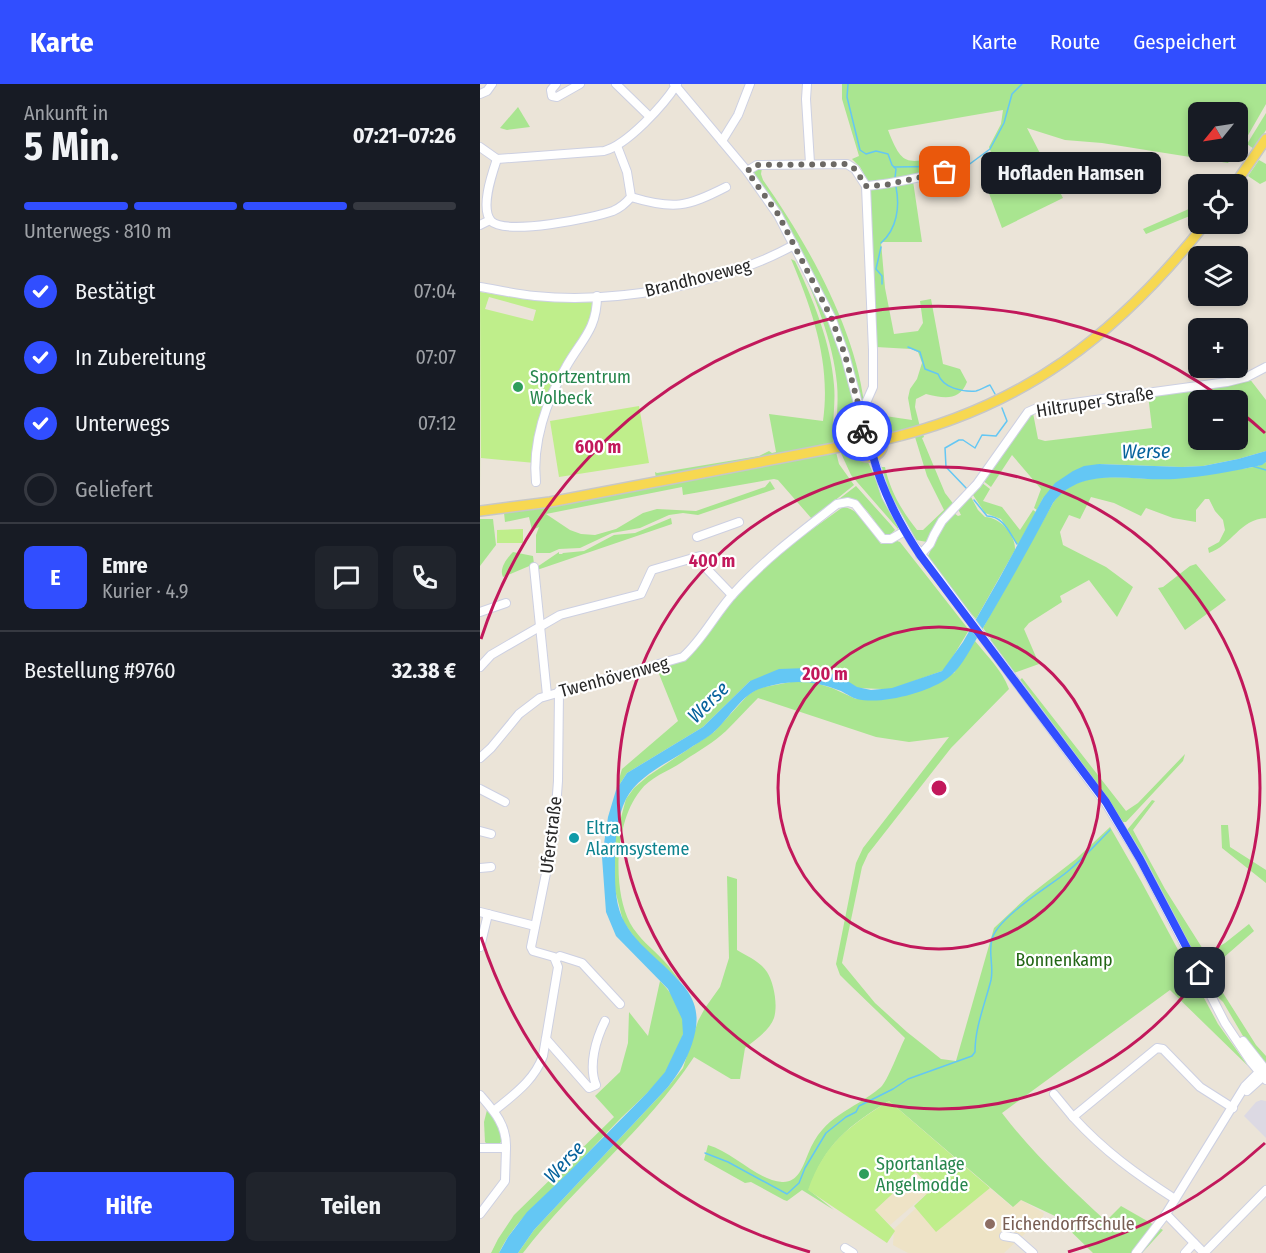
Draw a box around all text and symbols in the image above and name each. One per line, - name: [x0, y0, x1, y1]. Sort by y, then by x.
- text: Karte: [30, 26, 94, 59]
- text: Karte: [972, 29, 1017, 55]
- text: Route: [1050, 29, 1100, 55]
- text: Gespeichert: [1133, 29, 1236, 55]
- text: Ankunft in: [24, 101, 108, 125]
- north arrow: [1188, 102, 1248, 162]
- map controls: [1188, 102, 1248, 450]
- text: 07:21–07:26: [353, 122, 456, 149]
- text: 5 Min.: [24, 124, 119, 170]
- pin: [919, 146, 970, 197]
- callout: Hofladen Hamsen: [981, 151, 1161, 193]
- icon: bag: [928, 155, 961, 188]
- text: Hofladen Hamsen: [998, 161, 1144, 185]
- button: locate: [1188, 174, 1248, 234]
- text: Unterwegs · 810 m: [24, 219, 172, 243]
- button: layers: [1188, 246, 1248, 306]
- street label: Brandhoveweg: [643, 254, 754, 302]
- icon: check: [24, 275, 57, 308]
- text: Bestätigt: [75, 278, 155, 305]
- text: 07:04: [414, 279, 456, 303]
- button: +: [1188, 318, 1248, 378]
- icon: check: [24, 341, 57, 374]
- text: In Zubereitung: [75, 344, 206, 371]
- text: 07:07: [415, 345, 456, 369]
- place label: Sportzentrum Wolbeck: [530, 366, 631, 409]
- marker: Sportzentrum Wolbeck: [511, 380, 525, 394]
- street label: Hiltruper Straße: [1035, 382, 1155, 422]
- button: −: [1188, 390, 1248, 450]
- courier: [832, 401, 892, 461]
- icon: check: [24, 407, 57, 440]
- text: Unterwegs: [75, 410, 170, 437]
- text: 07:12: [418, 411, 456, 435]
- icon: bike: [846, 415, 879, 448]
- text: 600 m: [575, 436, 621, 458]
- water label: Werse: [1121, 439, 1171, 463]
- text: Geliefert: [75, 476, 153, 503]
- button: chat: [315, 546, 378, 609]
- button: phone: [393, 546, 456, 609]
- text: 400 m: [689, 550, 735, 572]
- text: Emre: [102, 552, 148, 579]
- text: E: [50, 564, 61, 591]
- text: Kurier · 4.9: [102, 579, 189, 603]
- street label: Twenhövenweg: [557, 652, 672, 702]
- text: Bestellung #9760: [24, 657, 176, 684]
- text: 32.38 €: [392, 657, 456, 684]
- text: 200 m: [801, 663, 848, 685]
- water label: Werse: [682, 676, 734, 728]
- centre of rings: [929, 778, 949, 798]
- street label: Uferstraße: [535, 795, 567, 875]
- place label: Eltra Alarmsysteme: [586, 817, 689, 860]
- marker: Eltra Alarmsysteme: [567, 831, 581, 845]
- pin: [1174, 947, 1225, 998]
- park label: Bonnenkamp: [1015, 949, 1113, 971]
- icon: home: [1183, 956, 1216, 989]
- water label: Werse: [539, 1136, 590, 1188]
- place label: Sportanlage Angelmodde: [876, 1153, 968, 1196]
- marker: Sportanlage Angelmodde: [857, 1167, 871, 1181]
- button: Hilfe: [24, 1172, 234, 1241]
- button: Teilen: [246, 1172, 456, 1241]
- place label: Eichendorffschule: [1002, 1213, 1135, 1235]
- marker: Eichendorffschule: [983, 1217, 997, 1231]

